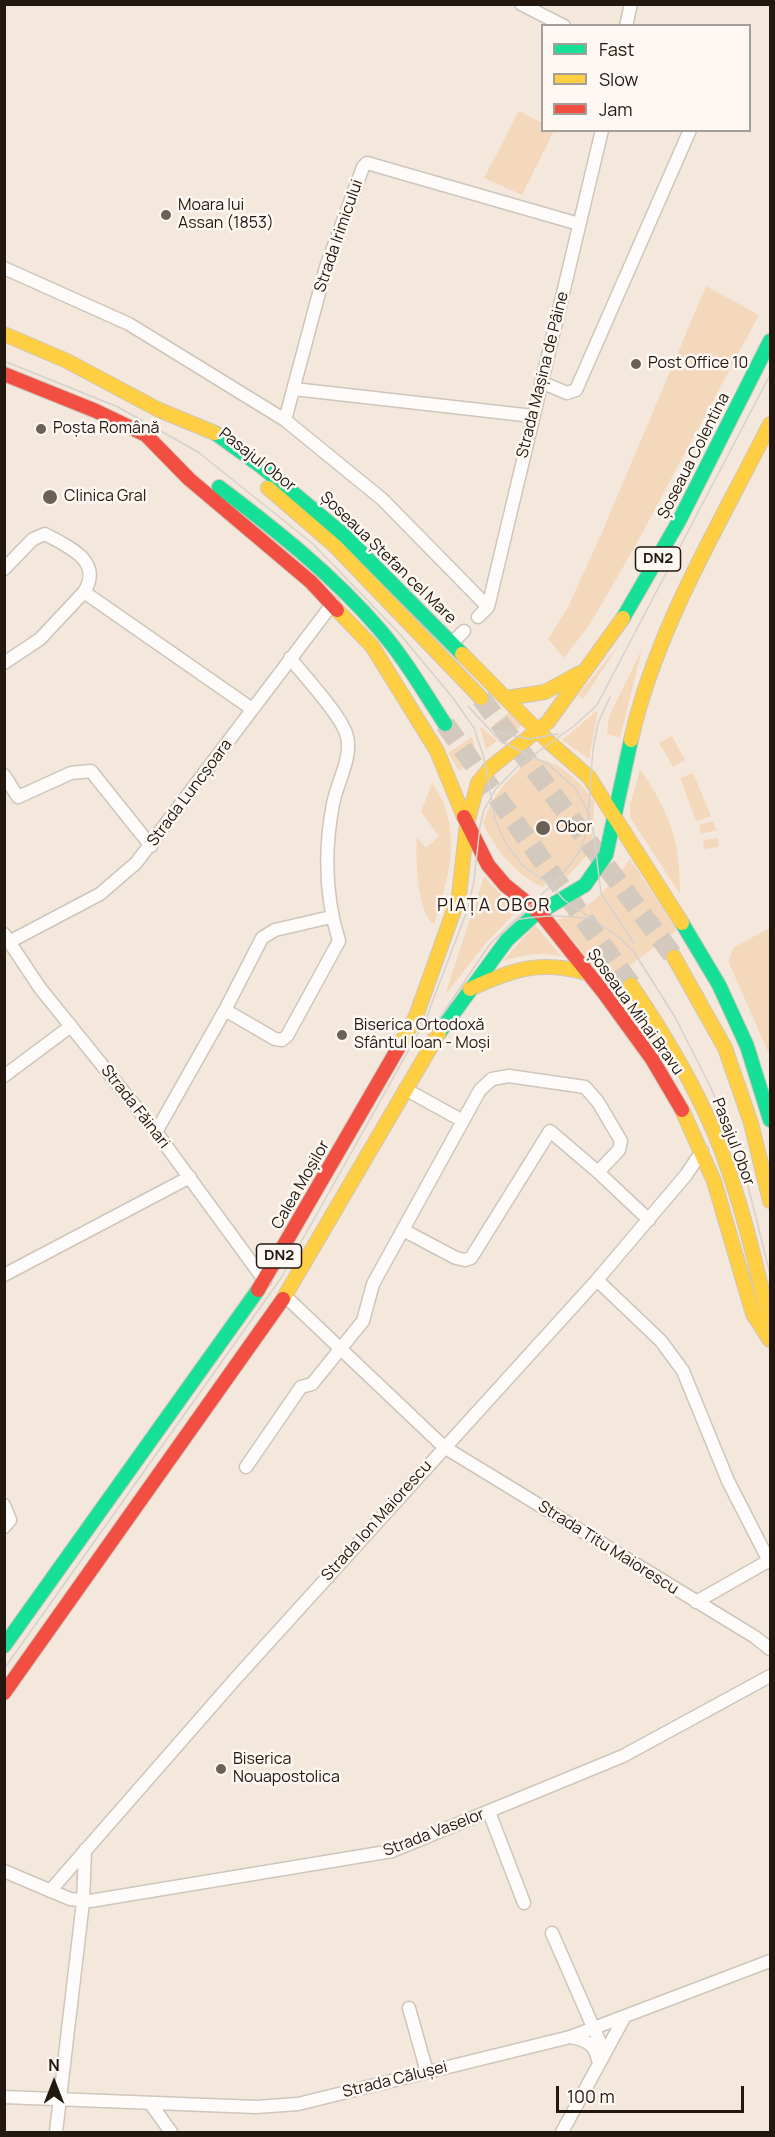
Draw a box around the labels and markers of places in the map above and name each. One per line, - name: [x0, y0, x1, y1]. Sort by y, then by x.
- place label: Moara lui Assan (1853): [178, 196, 274, 234]
- marker: Moara lui Assan (1853): [159, 208, 173, 222]
- place label: Post Office 10: [648, 354, 748, 374]
- marker: Post Office 10: [629, 357, 643, 371]
- place label: Poșta Română: [53, 419, 159, 439]
- marker: Poșta Română: [34, 422, 48, 436]
- place label: Clinica Gral: [64, 487, 146, 507]
- marker: Clinica Gral: [41, 488, 59, 506]
- place label: Obor: [556, 818, 592, 838]
- marker: Obor: [534, 819, 552, 837]
- place label: Biserica Ortodoxă Sfântul Ioan - Moși: [354, 1016, 490, 1054]
- marker: Biserica Ortodoxă Sfântul Ioan - Moși: [335, 1028, 349, 1042]
- place label: Biserica Nouapostolica: [233, 1750, 340, 1788]
- marker: Biserica Nouapostolica: [214, 1762, 228, 1776]

